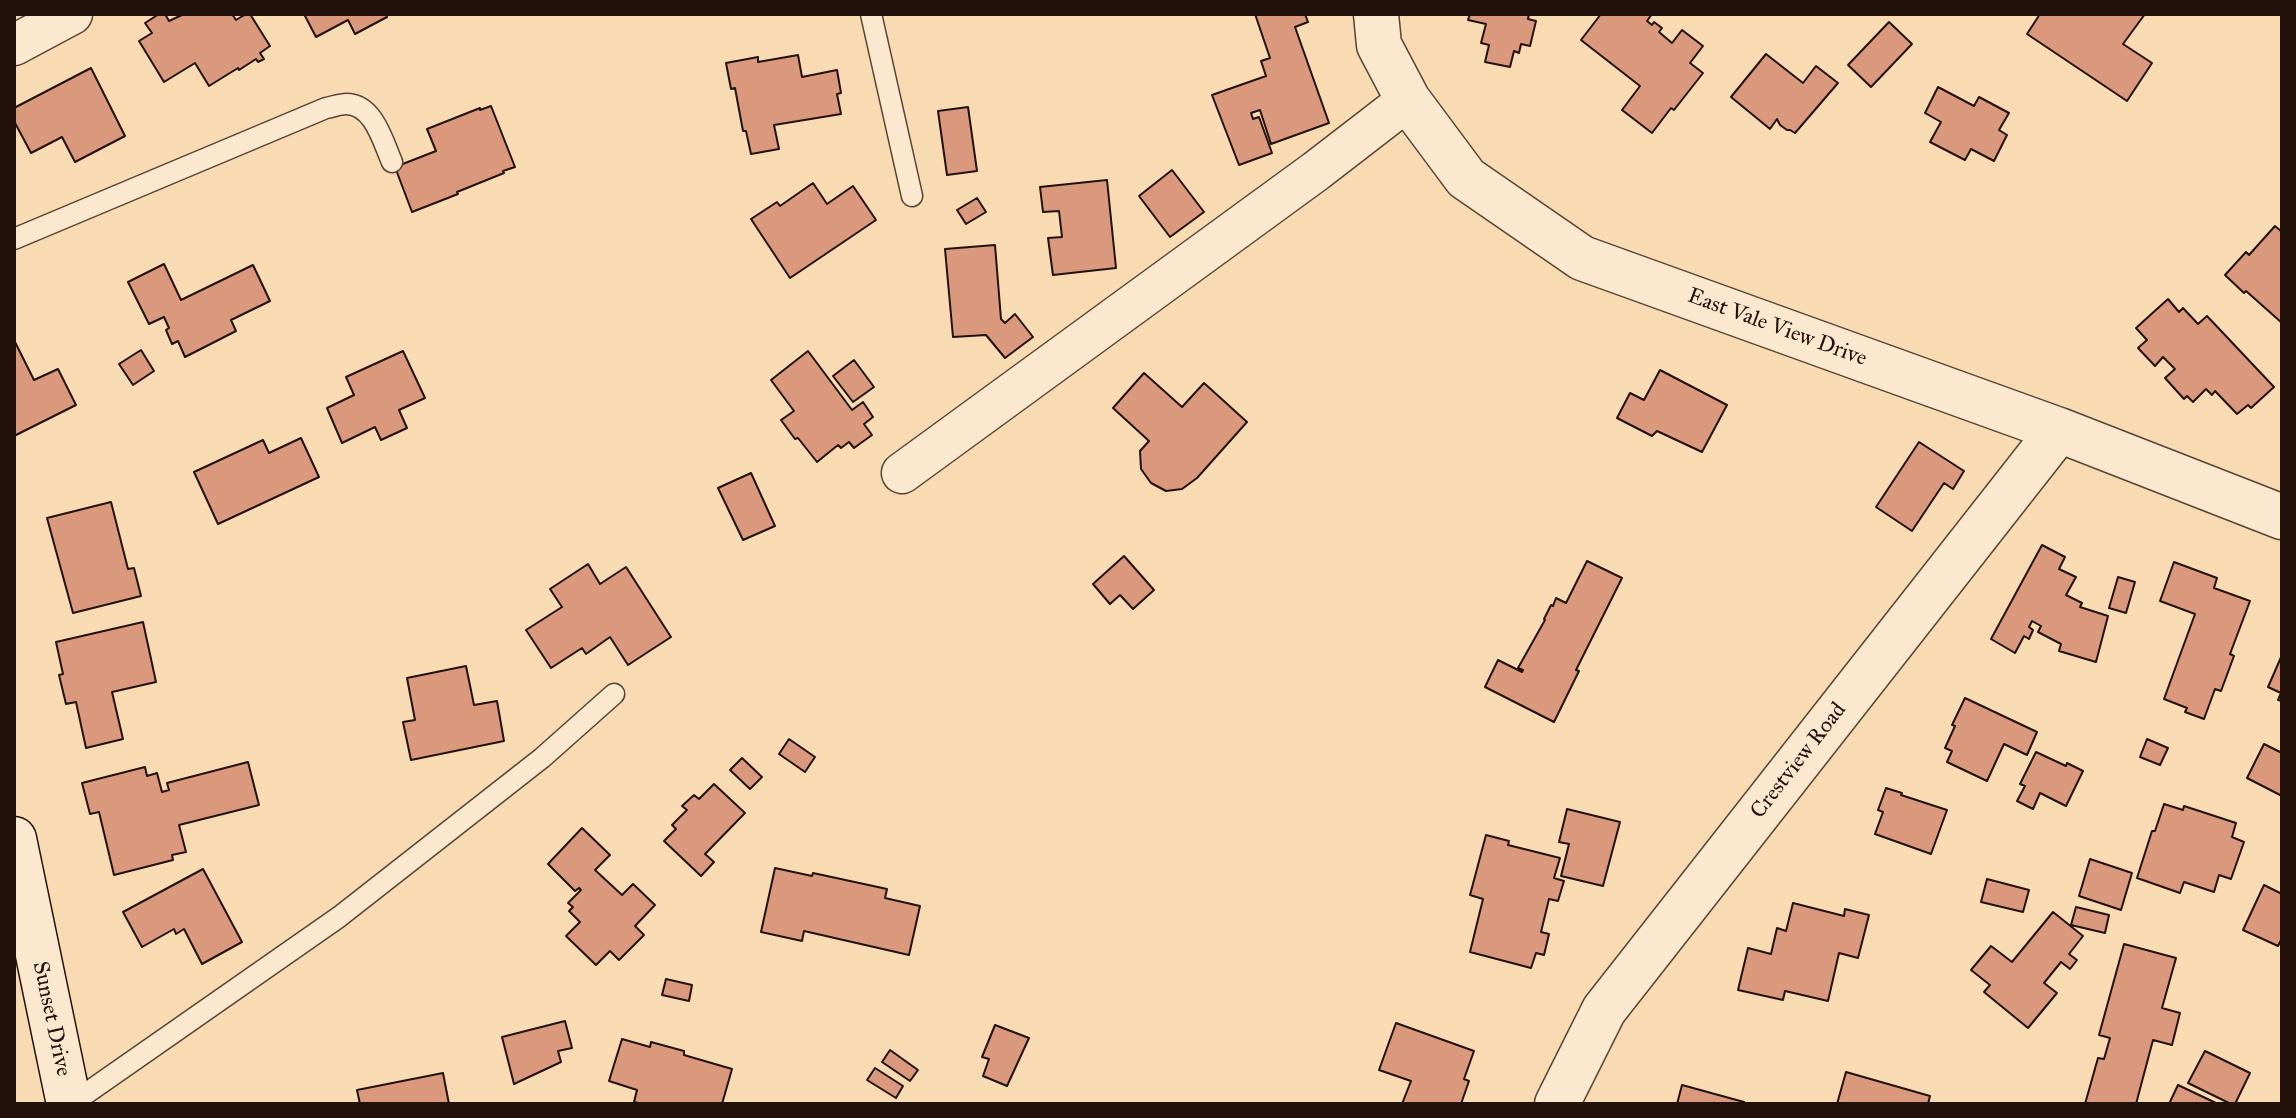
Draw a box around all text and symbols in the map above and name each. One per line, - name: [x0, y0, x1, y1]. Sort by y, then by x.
- street label: East Vale View Drive: [1684, 283, 1870, 373]
- street label: Crestview Road: [1746, 698, 1852, 824]
- street label: Sunset Drive: [26, 959, 76, 1079]

